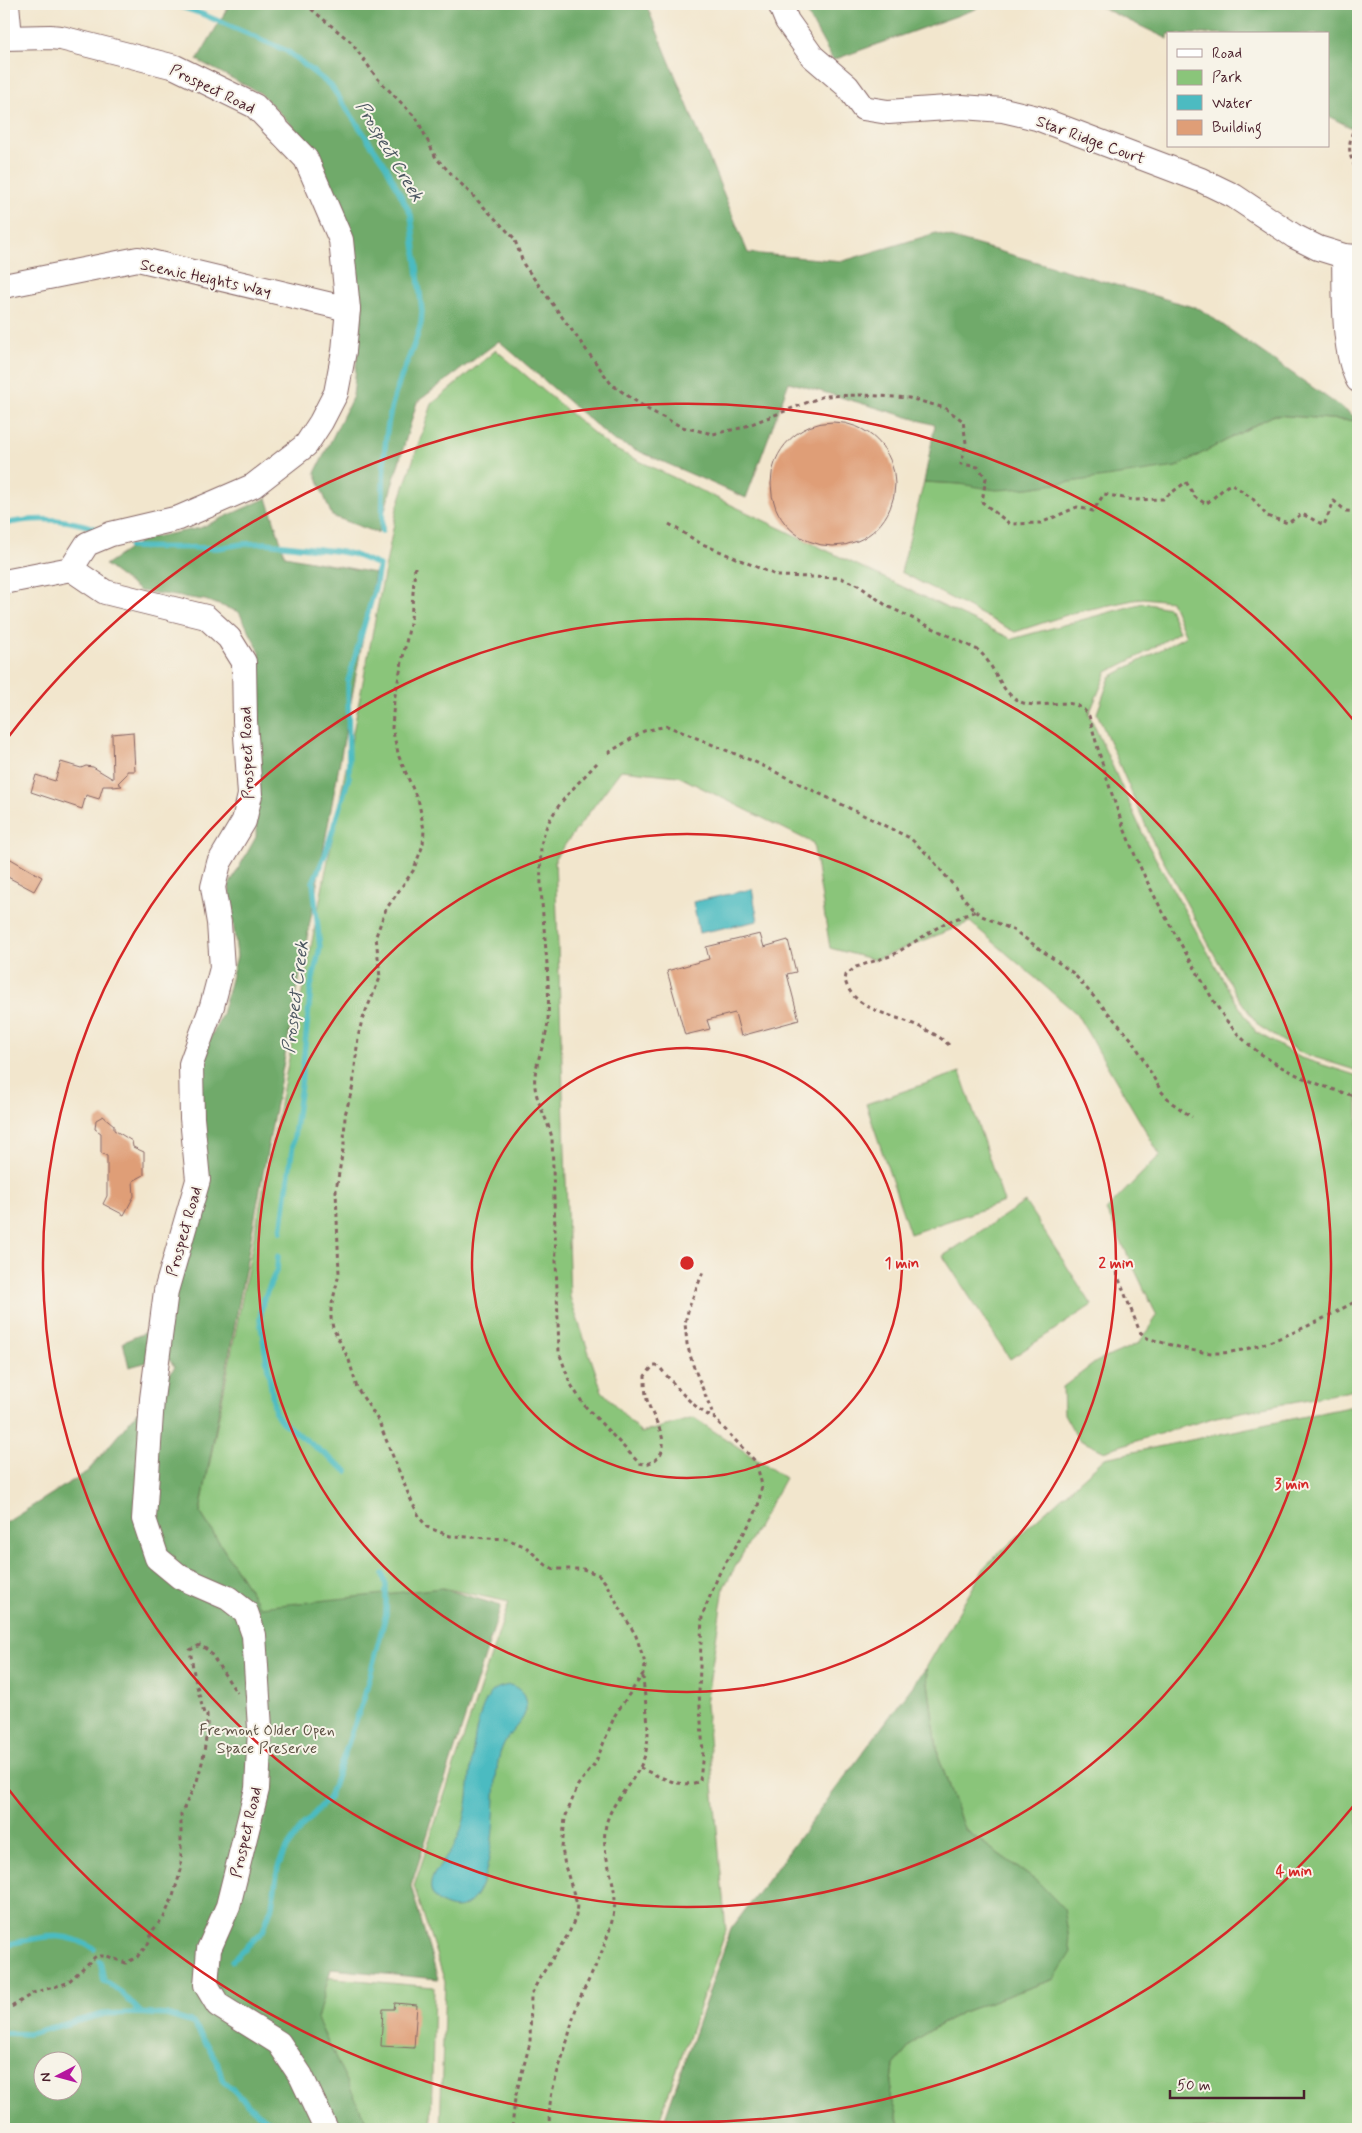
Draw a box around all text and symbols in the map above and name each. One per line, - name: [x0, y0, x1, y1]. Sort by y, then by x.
- legend: [1167, 32, 1330, 148]
- text: Road: [1212, 44, 1242, 64]
- street label: Prospect Road: [166, 60, 259, 119]
- text: Park: [1212, 68, 1242, 88]
- text: Water: [1212, 94, 1252, 114]
- water label: Prospect Creek: [350, 97, 429, 206]
- street label: Star Ridge Court: [1033, 111, 1148, 171]
- text: Building: [1212, 118, 1262, 139]
- street label: Scenic Heights Way: [138, 254, 273, 303]
- street label: Prospect Road: [235, 706, 260, 800]
- water label: Prospect Creek: [277, 939, 315, 1055]
- street label: Prospect Road: [162, 1184, 207, 1279]
- centre of rings: [678, 1254, 696, 1272]
- text: 1 min: [885, 1254, 919, 1274]
- text: 2 min: [1098, 1254, 1134, 1274]
- text: 3 min: [1275, 1475, 1309, 1495]
- park label: Fremont Older Open Space Preserve: [199, 1720, 335, 1759]
- street label: Prospect Road: [226, 1785, 267, 1880]
- text: 4 min: [1276, 1862, 1312, 1882]
- north arrow: [32, 2050, 82, 2100]
- scale bar: [1170, 2068, 1303, 2100]
- text: N: [37, 2072, 56, 2083]
- text: 50 m: [1177, 2076, 1211, 2096]

